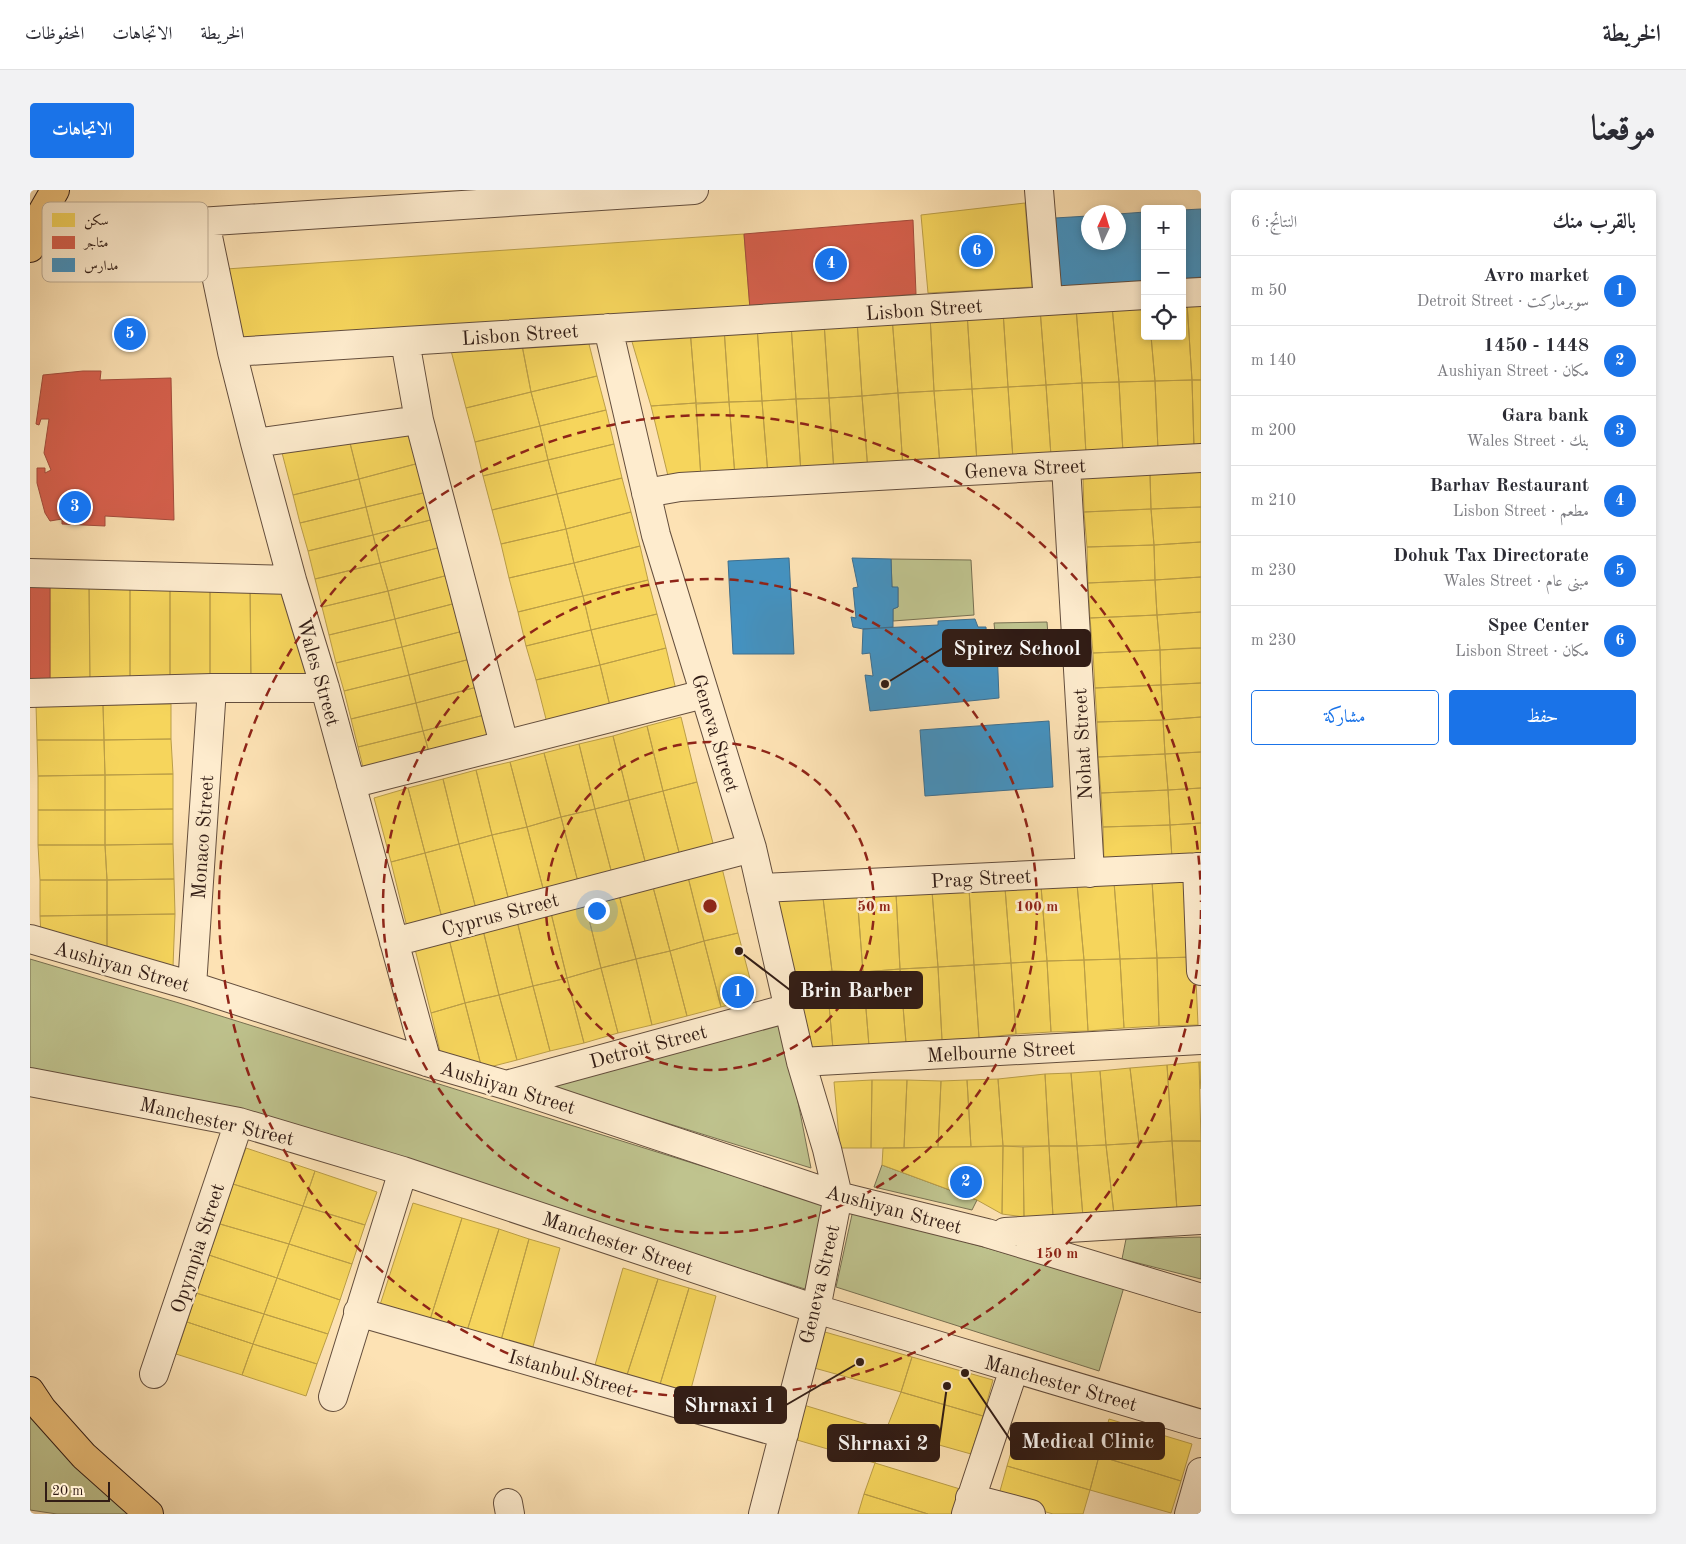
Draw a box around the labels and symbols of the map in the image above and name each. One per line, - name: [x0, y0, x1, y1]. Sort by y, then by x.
- legend: [42, 202, 208, 282]
- north arrow: [1081, 205, 1126, 250]
- text: سكن: [84, 213, 109, 230]
- pin: 6: [961, 232, 993, 270]
- text: متاجر: [82, 236, 108, 250]
- pin: 4: [815, 245, 847, 283]
- text: مدارس: [84, 259, 119, 274]
- street label: Lisbon Street: [865, 297, 983, 325]
- pin: 5: [114, 315, 146, 353]
- street label: Lisbon Street: [461, 322, 579, 350]
- street label: Geneva Street: [964, 457, 1087, 483]
- pin: 3: [59, 488, 91, 526]
- street label: Wales Street: [292, 616, 342, 729]
- callout: Spirez School: [943, 630, 1090, 666]
- text: Spirez School: [953, 639, 1081, 660]
- street label: Geneva Street: [687, 672, 741, 795]
- street label: Nohat Street: [1071, 688, 1097, 800]
- street label: Monaco Street: [190, 774, 218, 900]
- street label: Prag Street: [930, 867, 1032, 893]
- street label: Cyprus Street: [440, 891, 561, 941]
- centre of rings: [701, 897, 719, 915]
- your location: [584, 898, 610, 924]
- text: 50 m: [857, 900, 891, 915]
- text: 100 m: [1016, 900, 1058, 915]
- street label: Aushiyan Street: [51, 939, 192, 997]
- callout: Brin Barber: [790, 972, 922, 1008]
- pin: 1: [722, 973, 754, 1011]
- text: Brin Barber: [800, 981, 912, 1002]
- street label: Detroit Street: [588, 1023, 710, 1073]
- street label: Melbourne Street: [926, 1039, 1076, 1067]
- street label: Aushiyan Street: [437, 1059, 577, 1119]
- street label: Manchester Street: [137, 1095, 296, 1150]
- pin: 2: [950, 1163, 982, 1201]
- street label: Opympia Street: [169, 1181, 229, 1316]
- street label: Aushiyan Street: [823, 1183, 964, 1239]
- street label: Manchester Street: [539, 1210, 695, 1280]
- street label: Geneva Street: [797, 1223, 844, 1346]
- text: 150 m: [1036, 1247, 1078, 1262]
- street label: Istanbul Street: [506, 1348, 635, 1402]
- street label: Manchester Street: [982, 1354, 1139, 1416]
- callout: Shrnaxi 1: [675, 1387, 786, 1423]
- text: Shrnaxi 1: [684, 1396, 776, 1417]
- callout: Medical Clinic: [1011, 1423, 1164, 1459]
- callout: Shrnaxi 2: [828, 1425, 939, 1461]
- text: Medical Clinic: [1021, 1432, 1155, 1453]
- text: Shrnaxi 2: [837, 1434, 929, 1455]
- scale bar: [45, 1479, 110, 1502]

